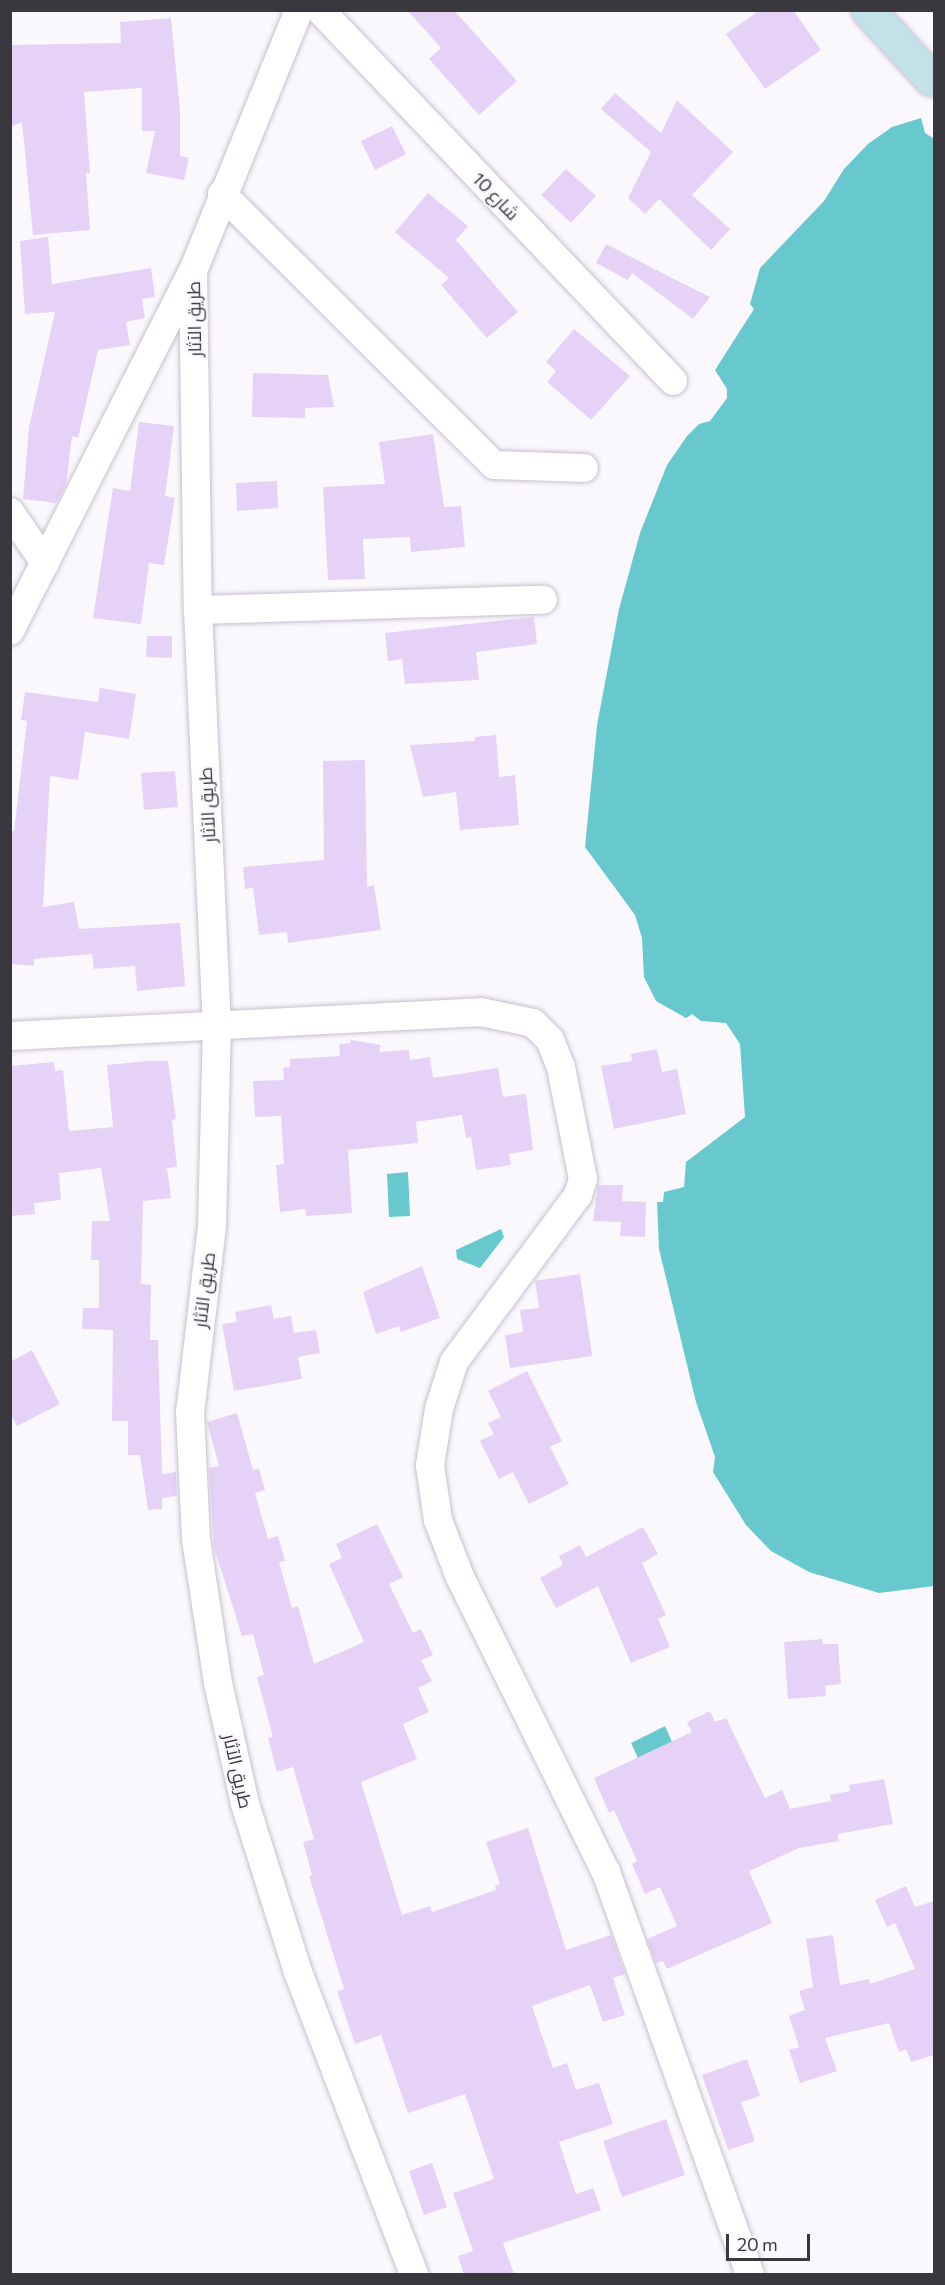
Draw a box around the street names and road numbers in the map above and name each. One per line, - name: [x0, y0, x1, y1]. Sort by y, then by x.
- street label: شارع 10: [468, 168, 524, 224]
- street label: طريق الآثار: [183, 281, 205, 357]
- street label: طريق الآثار: [194, 767, 220, 843]
- street label: طريق الآثار: [189, 1251, 219, 1329]
- street label: طريق الآثار: [219, 1732, 257, 1810]

